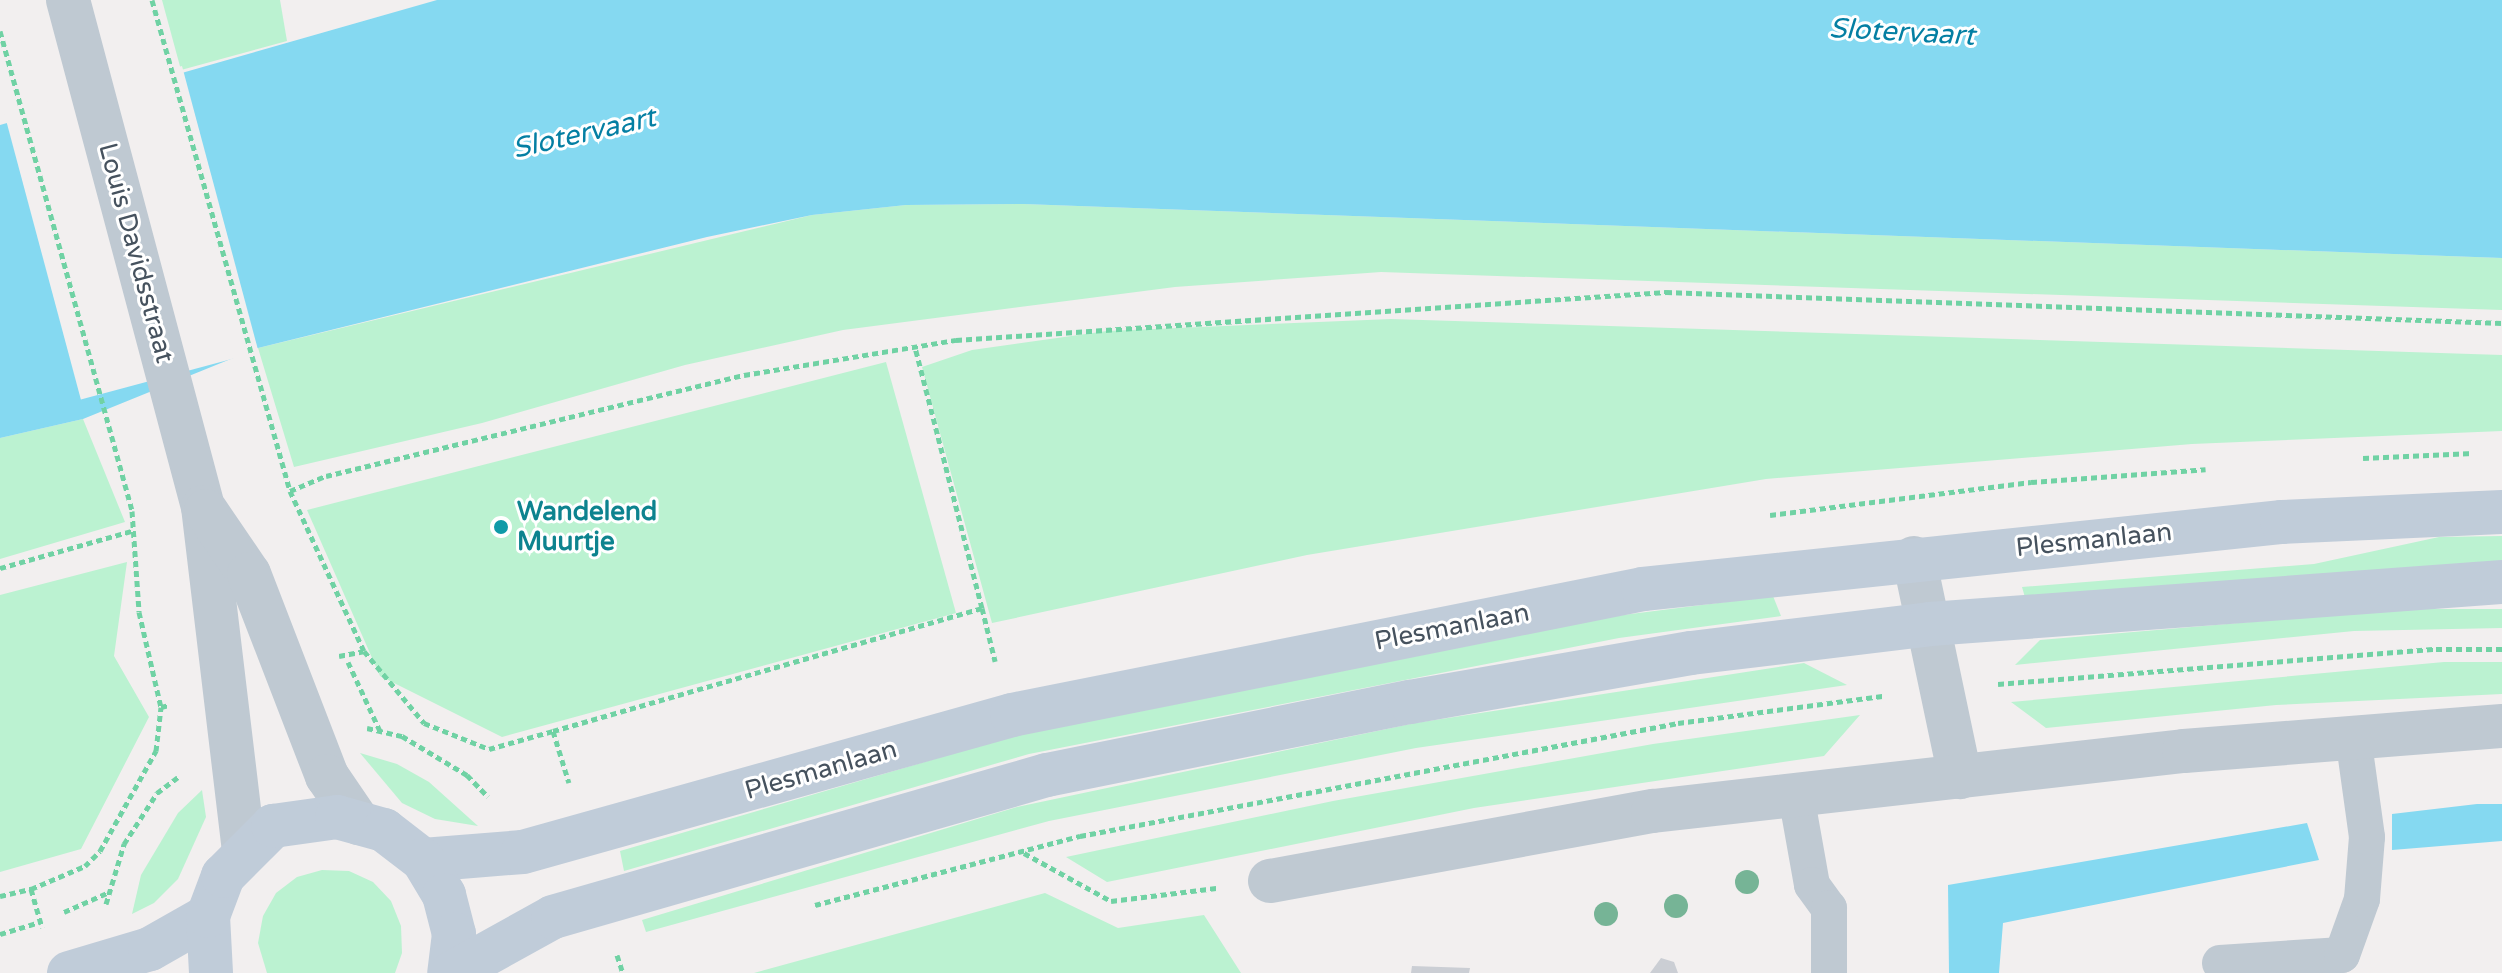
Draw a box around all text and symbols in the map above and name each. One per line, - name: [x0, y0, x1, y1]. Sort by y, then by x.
- water label: Slotervaart: [1828, 11, 1976, 53]
- water label: Slotervaart: [509, 100, 659, 166]
- street label: Louis Davidsstraat: [92, 140, 180, 366]
- place label: Wandelend Muurtje: [517, 496, 657, 558]
- street label: Plesmanlaan: [2014, 516, 2174, 564]
- marker: Wandelend Muurtje: [492, 518, 510, 536]
- street label: Plesmanlaan: [1372, 597, 1532, 657]
- street label: Plesmanlaan: [741, 733, 901, 807]

